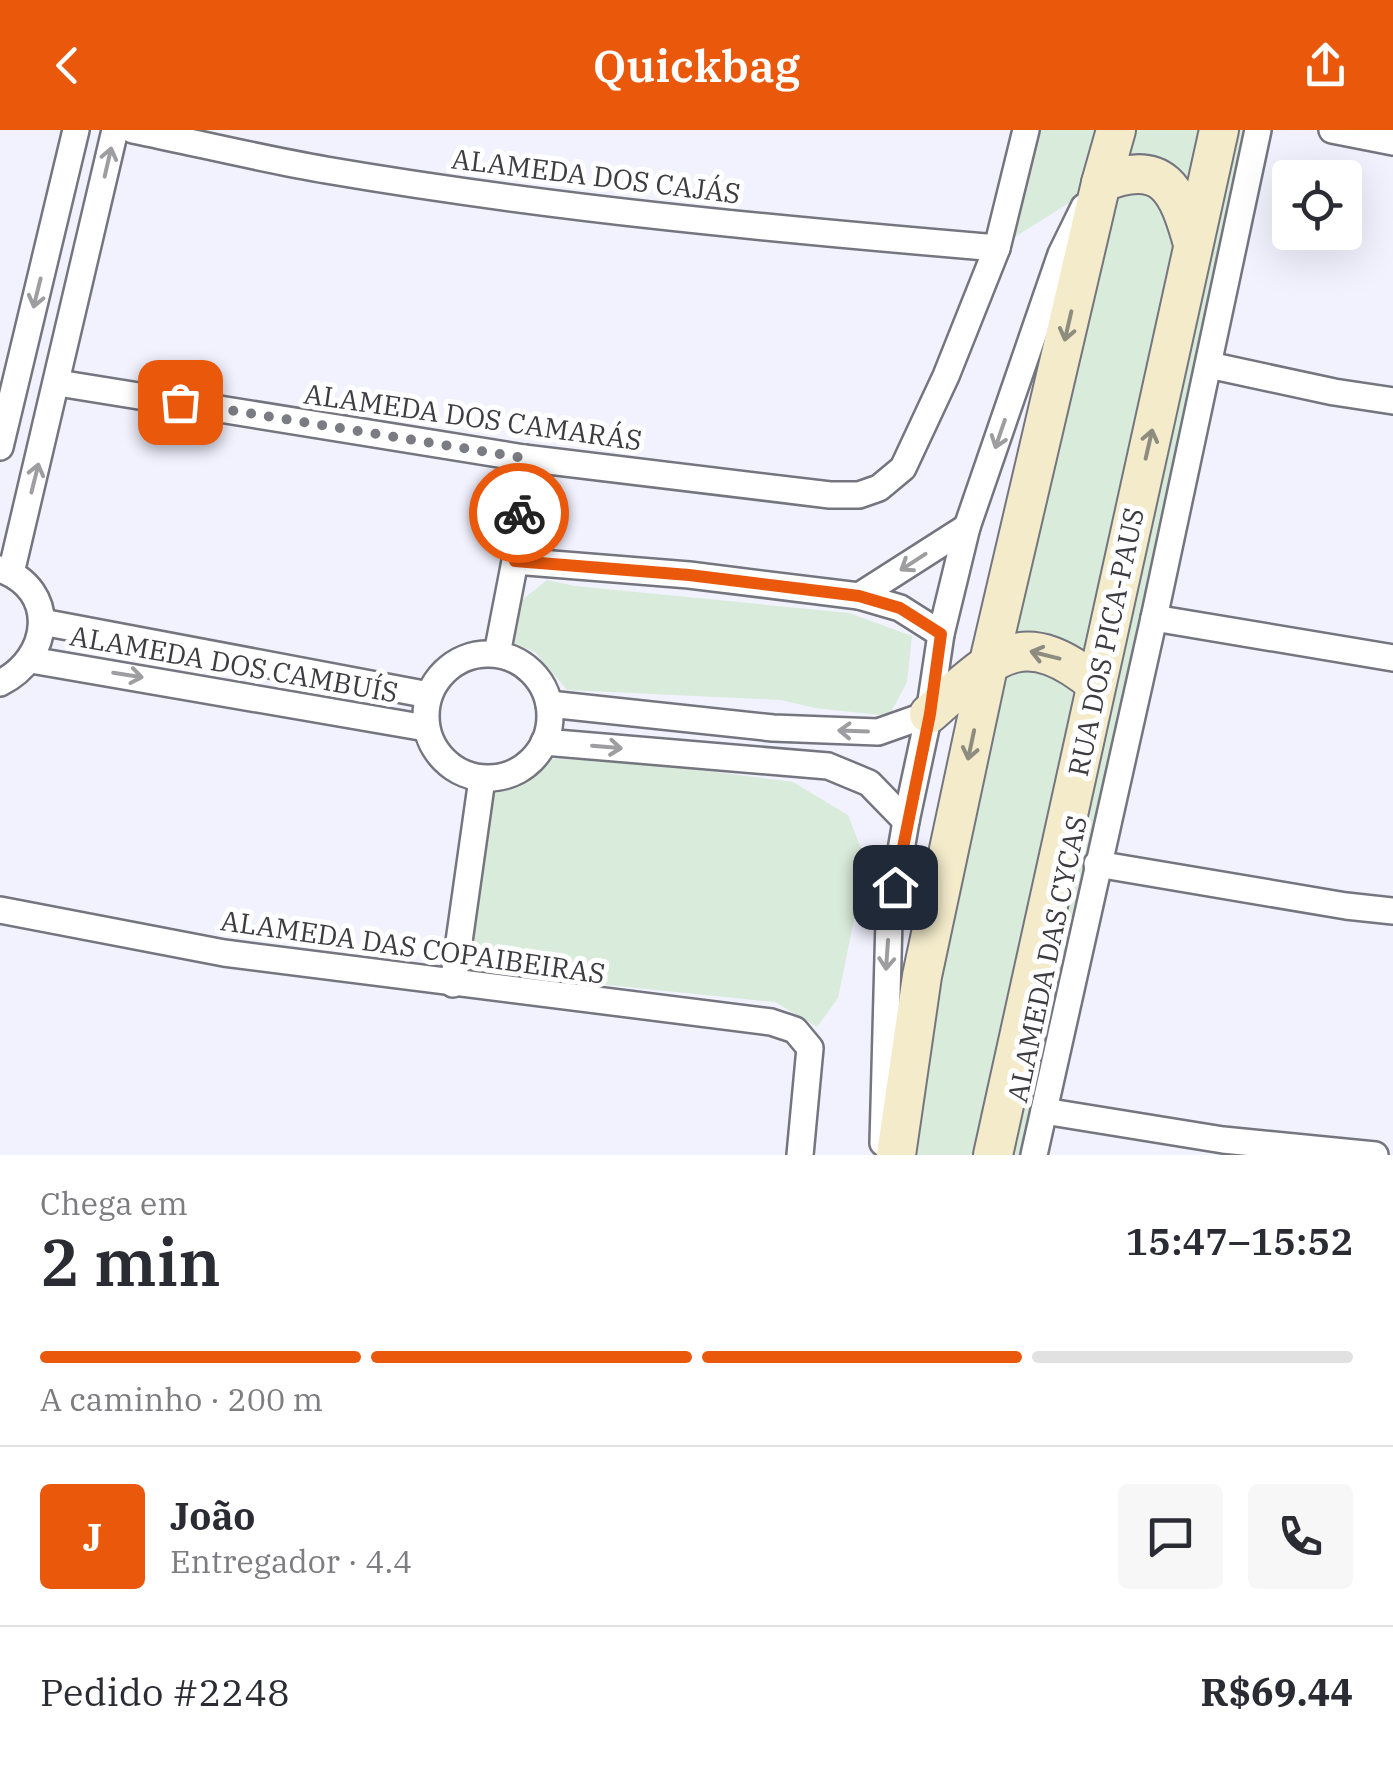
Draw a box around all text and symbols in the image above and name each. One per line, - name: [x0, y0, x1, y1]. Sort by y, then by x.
- text: Quickbag: [593, 36, 800, 94]
- icon: back: [40, 38, 95, 93]
- icon: share: [1298, 38, 1353, 93]
- street label: ALAMEDA DOS CAJÁS: [450, 139, 743, 212]
- one-way arrow: [100, 147, 118, 179]
- map controls: [1272, 160, 1362, 250]
- button: locate: [1272, 160, 1362, 250]
- one-way arrow: [27, 276, 45, 308]
- one-way arrow: [1058, 309, 1076, 341]
- pin: [138, 360, 223, 445]
- street label: ALAMEDA DOS CAMARÁS: [302, 374, 644, 459]
- icon: bag: [153, 375, 208, 430]
- one-way arrow: [990, 418, 1008, 449]
- one-way arrow: [1141, 429, 1159, 461]
- one-way arrow: [26, 463, 45, 494]
- courier: [469, 463, 569, 563]
- icon: bike: [492, 486, 547, 541]
- street label: RUA DOS PICA-PAUS: [1059, 504, 1152, 779]
- one-way arrow: [900, 551, 928, 572]
- street label: ALAMEDA DOS CAMBUÍS: [67, 616, 401, 711]
- one-way arrow: [1030, 645, 1062, 663]
- one-way arrow: [111, 666, 143, 685]
- one-way arrow: [837, 721, 869, 740]
- one-way arrow: [961, 729, 980, 761]
- one-way arrow: [591, 738, 623, 757]
- street label: ALAMEDA DAS CYCAS: [998, 812, 1095, 1106]
- pin: [853, 845, 938, 930]
- icon: home: [868, 860, 923, 915]
- street label: ALAMEDA DAS COPAIBEIRAS: [218, 901, 608, 992]
- one-way arrow: [877, 939, 896, 971]
- text: Chega em: [40, 1182, 188, 1224]
- text: 15:47–15:52: [1126, 1216, 1353, 1265]
- text: 2 min: [40, 1219, 221, 1304]
- text: A caminho · 200 m: [40, 1378, 323, 1420]
- button: chat: [1118, 1484, 1223, 1589]
- button: phone: [1248, 1484, 1353, 1589]
- text: João: [170, 1491, 255, 1540]
- text: J: [83, 1512, 102, 1561]
- text: Entregador · 4.4: [170, 1540, 412, 1582]
- text: Pedido #2248: [40, 1667, 290, 1716]
- text: R$69.44: [1201, 1667, 1353, 1716]

